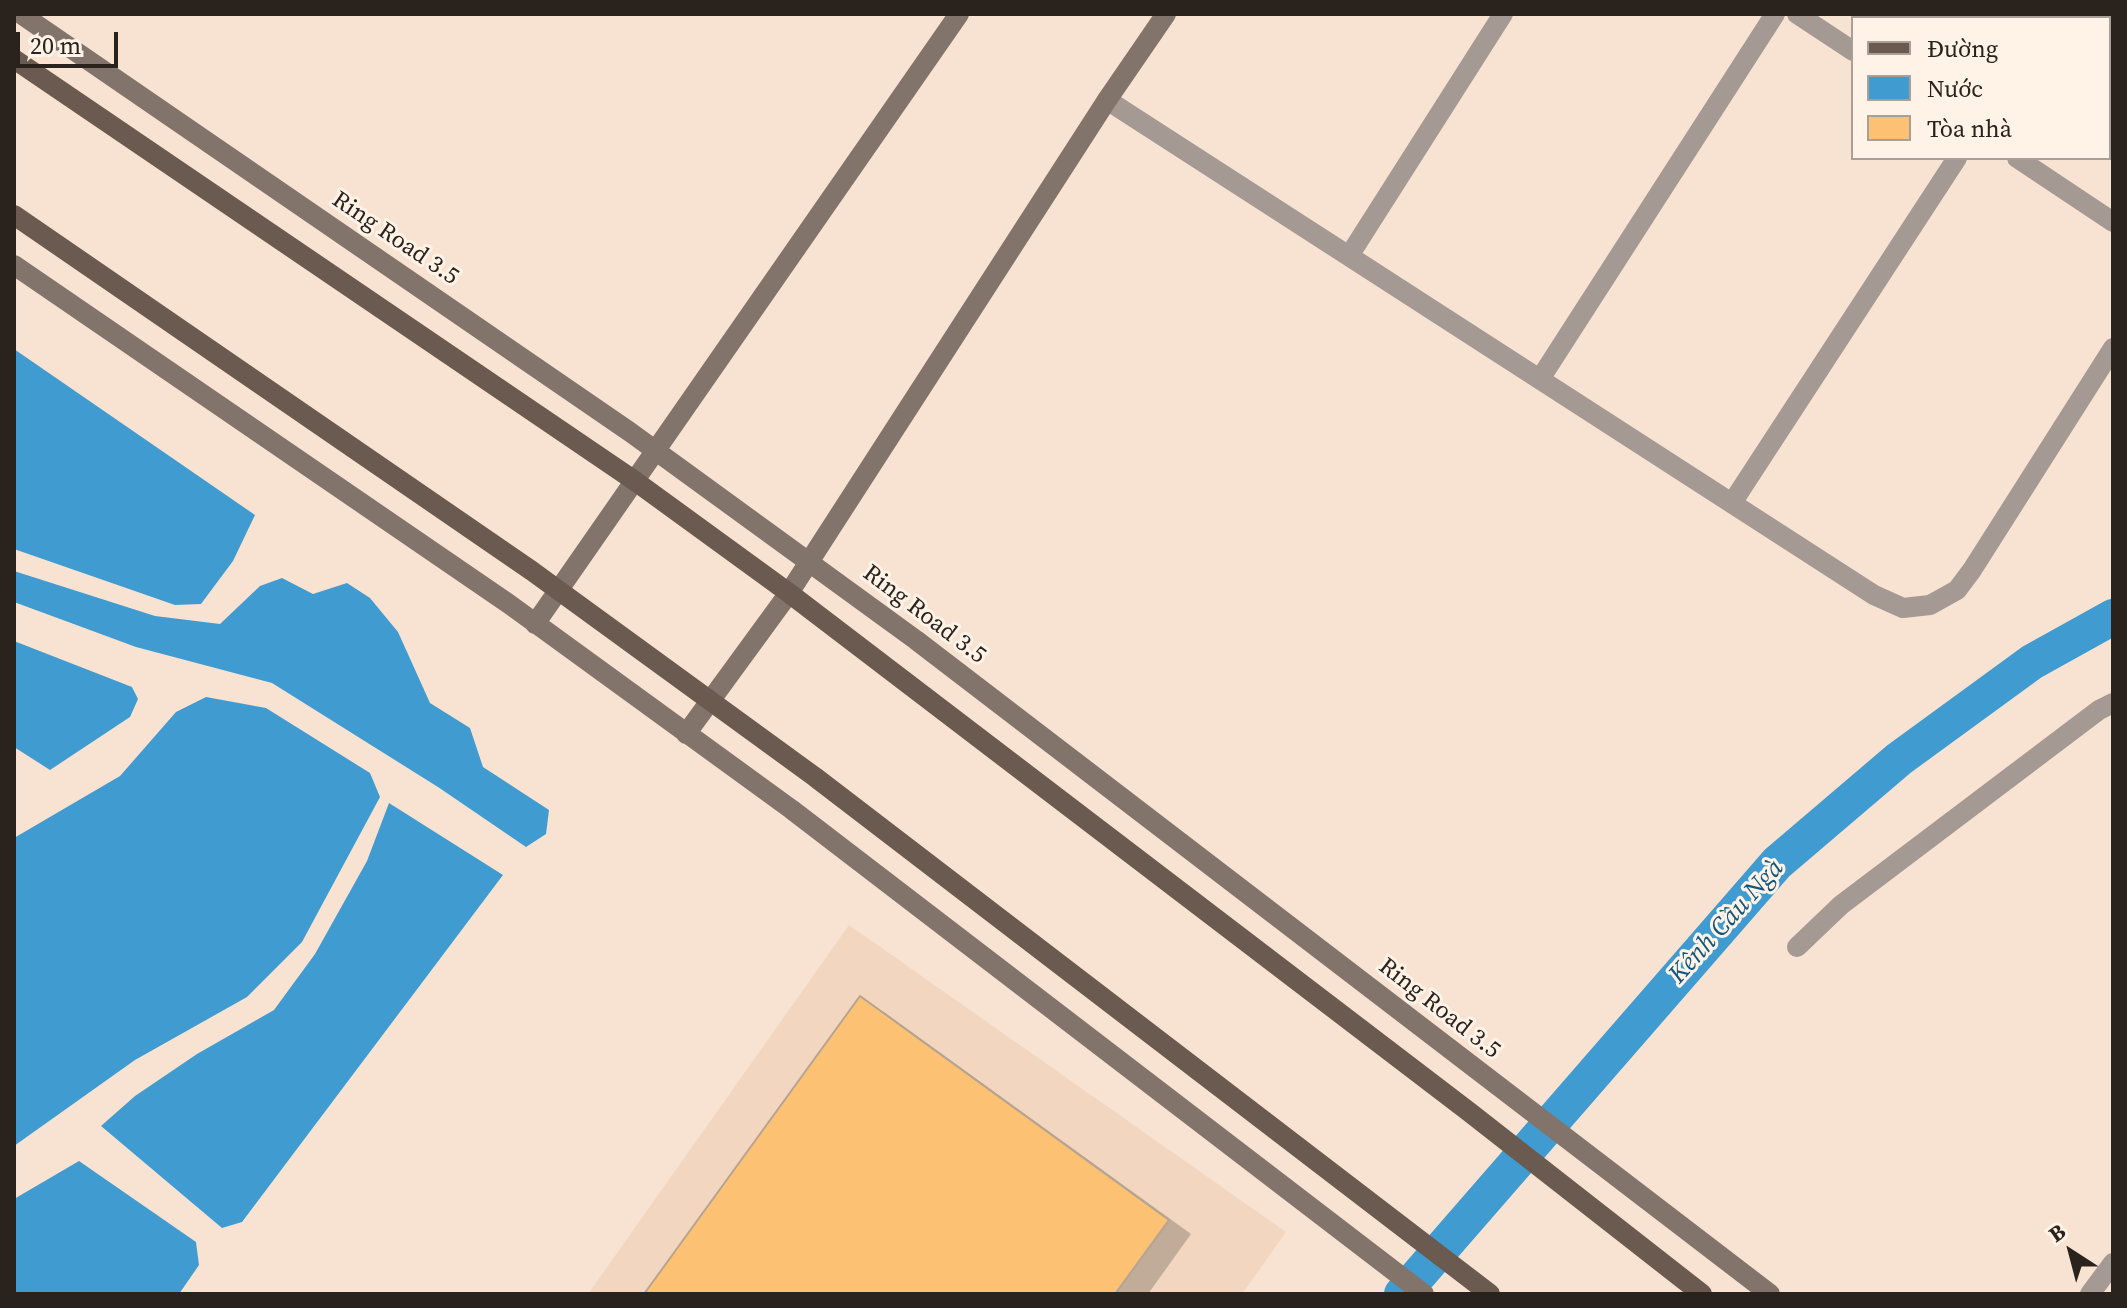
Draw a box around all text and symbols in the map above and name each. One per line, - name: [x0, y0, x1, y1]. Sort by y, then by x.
- scale bar: [20, 16, 122, 66]
- legend: [1851, 16, 2111, 160]
- text: 20 m: [30, 29, 81, 62]
- text: Đường: [1927, 32, 1998, 65]
- text: Nước: [1927, 72, 1983, 105]
- text: Tòa nhà: [1927, 112, 2012, 145]
- street label: Ring Road 3.5: [326, 186, 464, 292]
- street label: Ring Road 3.5: [857, 559, 991, 671]
- water label: Kênh Cầu Ngà: [1663, 853, 1791, 991]
- street label: Ring Road 3.5: [1372, 953, 1506, 1065]
- north arrow: [2031, 1212, 2111, 1292]
- text: B: [2042, 1216, 2071, 1249]

